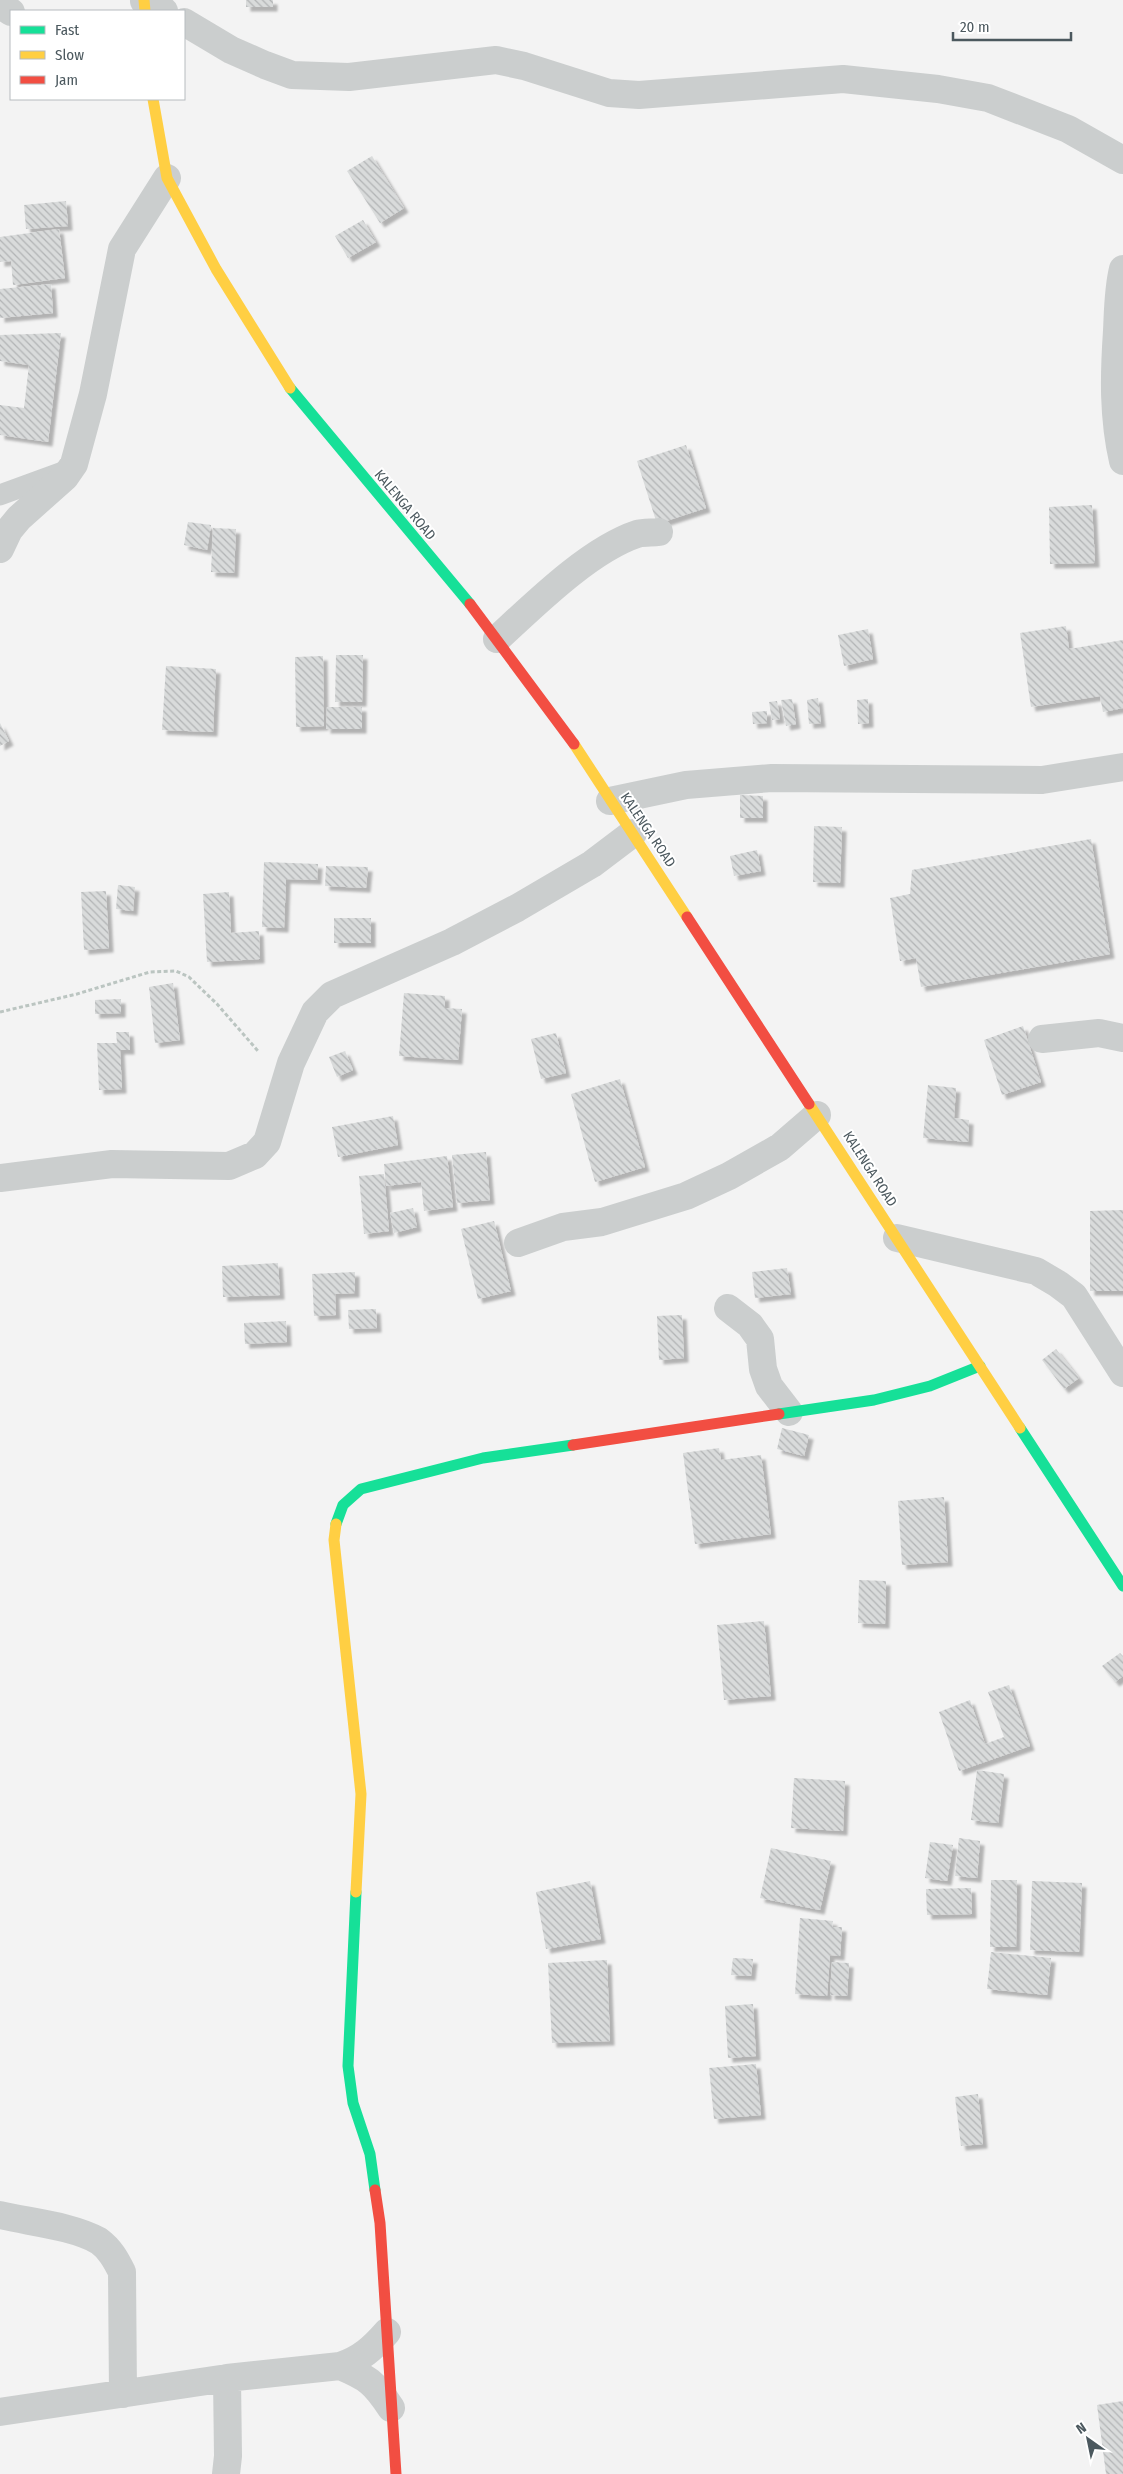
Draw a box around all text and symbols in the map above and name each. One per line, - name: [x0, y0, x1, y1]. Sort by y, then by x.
- legend: [10, 10, 185, 100]
- scale bar: [953, 10, 1070, 42]
- text: 20 m: [960, 18, 990, 36]
- text: Fast: [55, 21, 79, 39]
- text: Slow: [55, 46, 84, 64]
- text: Jam: [55, 71, 78, 89]
- street label: KALENGA ROAD: [371, 466, 439, 544]
- street label: KALENGA ROAD: [617, 789, 679, 871]
- street label: KALENGA ROAD: [839, 1128, 901, 1210]
- north arrow: [1063, 2414, 1113, 2464]
- text: N: [1073, 2419, 1089, 2438]

